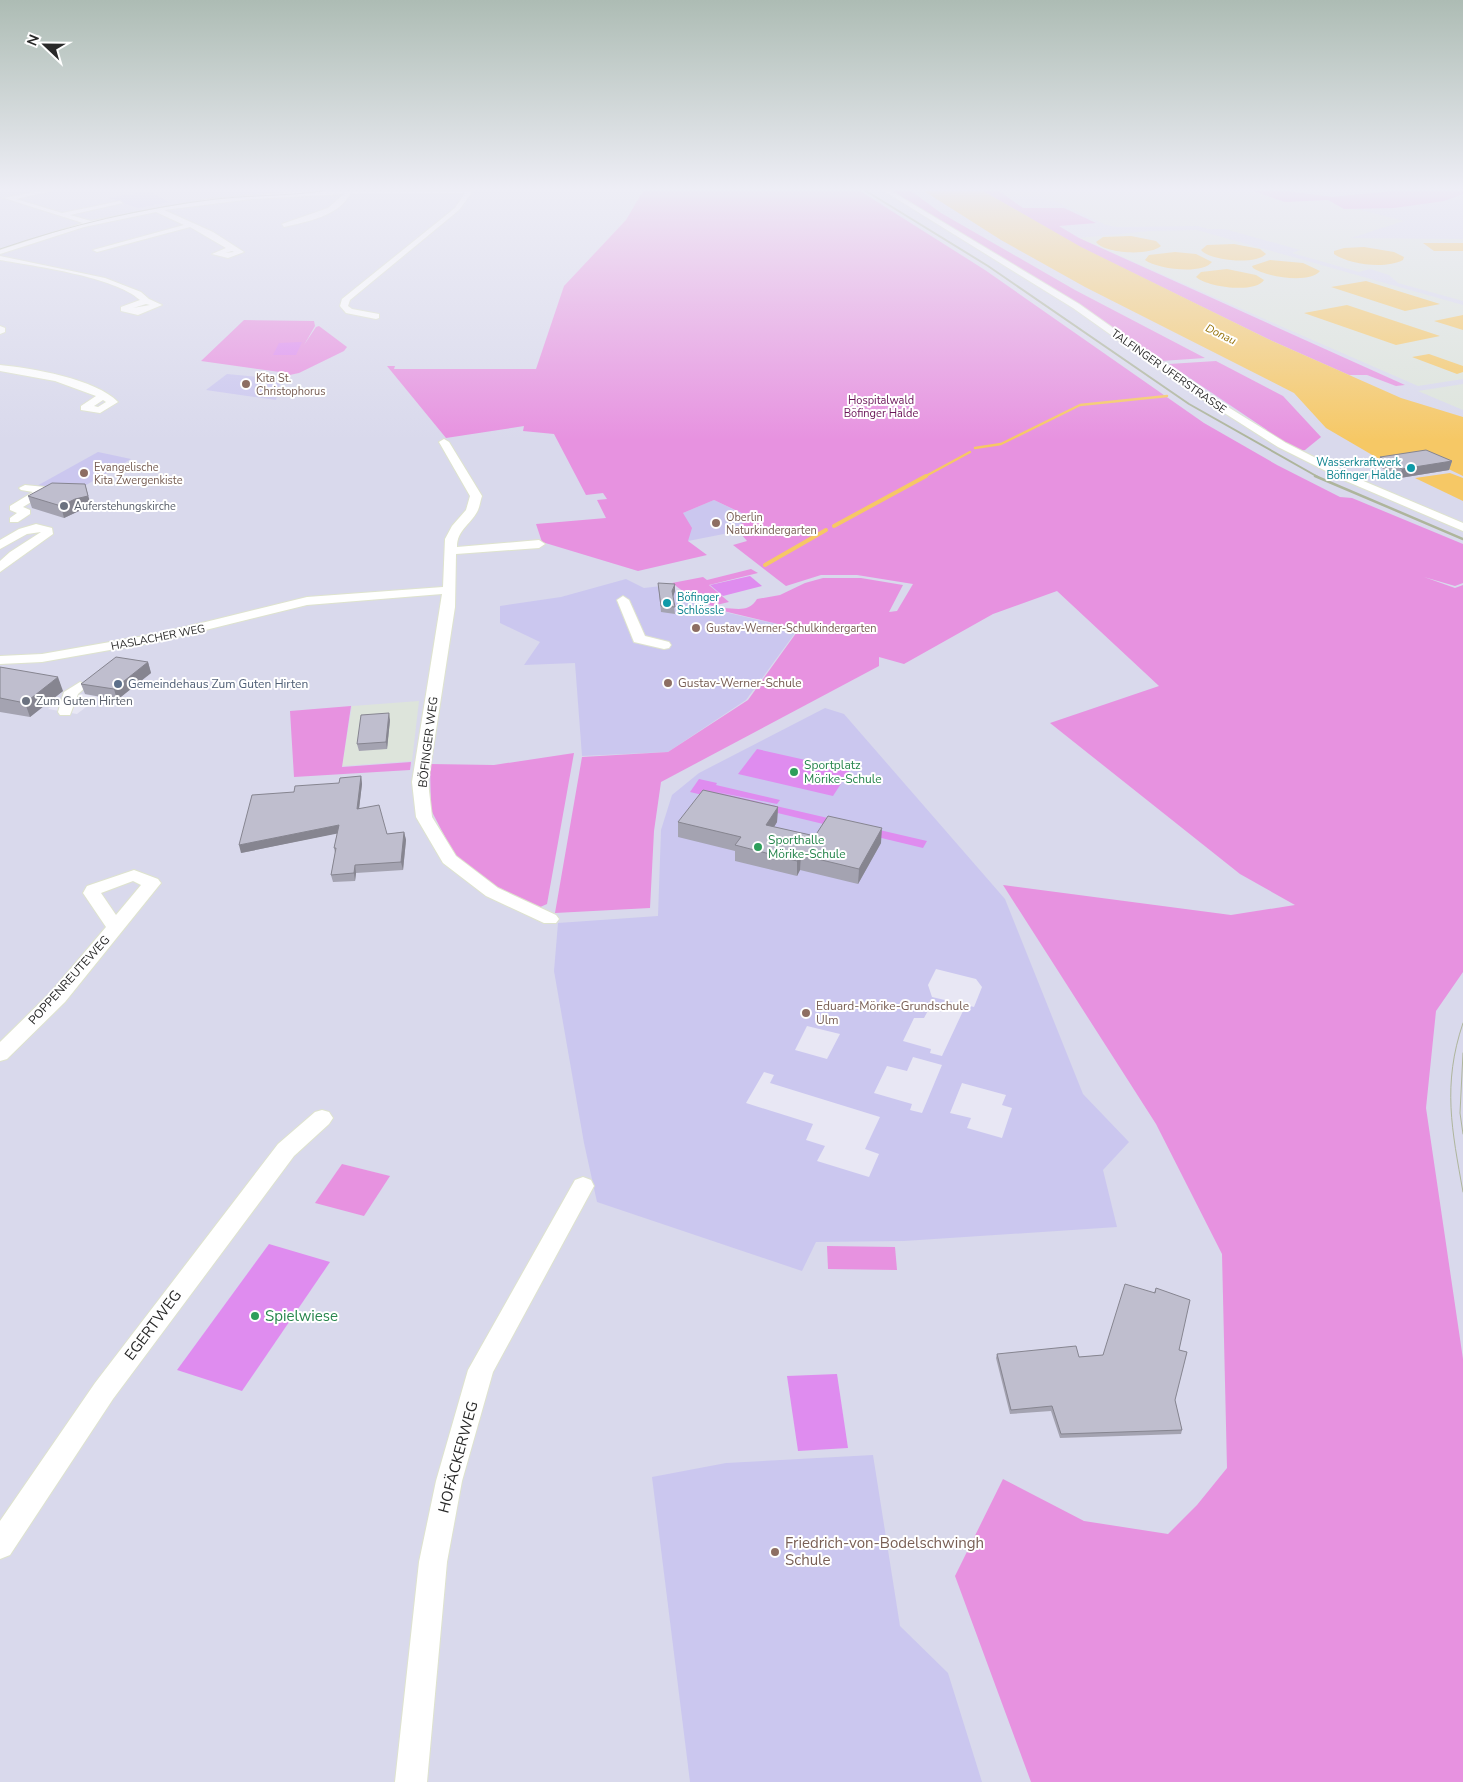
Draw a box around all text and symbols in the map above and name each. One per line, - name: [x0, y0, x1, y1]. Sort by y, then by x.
- north arrow: [20, 20, 70, 70]
- text: N: [23, 32, 44, 49]
- water label: Donau: [1203, 321, 1239, 348]
- street label: TALFINGER UFERSTRASSE: [1108, 326, 1229, 417]
- place label: Kita St. Christophorus: [256, 371, 325, 399]
- marker: Kita St. Christophorus: [240, 378, 252, 390]
- park label: Hospitalwald Böfinger Halde: [844, 393, 918, 421]
- place label: Wasserkraftwerk Böfinger Halde: [1316, 455, 1401, 483]
- place label: Evangelische Kita Zwergenkiste: [94, 460, 183, 488]
- marker: Wasserkraftwerk Böfinger Halde: [1405, 462, 1417, 474]
- marker: Evangelische Kita Zwergenkiste: [78, 467, 90, 479]
- place label: Auferstehungskirche: [74, 499, 176, 514]
- marker: Auferstehungskirche: [58, 500, 70, 512]
- place label: Oberlin Naturkindergarten: [726, 510, 817, 538]
- marker: Oberlin Naturkindergarten: [710, 517, 722, 529]
- place label: Böfinger Schlössle: [677, 590, 724, 618]
- marker: Böfinger Schlössle: [661, 597, 673, 609]
- street label: HASLACHER WEG: [110, 621, 206, 654]
- place label: Gustav-Werner-Schulkindergarten: [706, 621, 876, 636]
- marker: Gustav-Werner-Schulkindergarten: [690, 622, 702, 634]
- place label: Gustav-Werner-Schule: [678, 675, 802, 691]
- place label: Gemeindehaus Zum Guten Hirten: [128, 676, 308, 692]
- marker: Gustav-Werner-Schule: [662, 677, 674, 689]
- marker: Gemeindehaus Zum Guten Hirten: [112, 678, 124, 690]
- place label: Zum Guten Hirten: [36, 693, 133, 709]
- marker: Zum Guten Hirten: [20, 695, 32, 707]
- street label: BÖFINGER WEG: [414, 696, 442, 788]
- place label: Sportplatz Mörike-Schule: [804, 757, 882, 787]
- marker: Sportplatz Mörike-Schule: [788, 766, 800, 778]
- place label: Sporthalle Mörike-Schule: [768, 832, 846, 862]
- marker: Sporthalle Mörike-Schule: [752, 841, 764, 853]
- street label: POPPENREUTEWEG: [25, 932, 113, 1028]
- place label: Eduard-Mörike-Grundschule Ulm: [816, 998, 969, 1028]
- marker: Eduard-Mörike-Grundschule Ulm: [800, 1007, 812, 1019]
- street label: EGERTWEG: [120, 1286, 186, 1364]
- place label: Spielwiese: [265, 1306, 338, 1326]
- marker: Spielwiese: [249, 1310, 261, 1322]
- street label: HOFÄCKERWEG: [433, 1399, 483, 1515]
- place label: Friedrich-von-Bodelschwingh Schule: [785, 1533, 984, 1570]
- marker: Friedrich-von-Bodelschwingh Schule: [769, 1546, 781, 1558]

